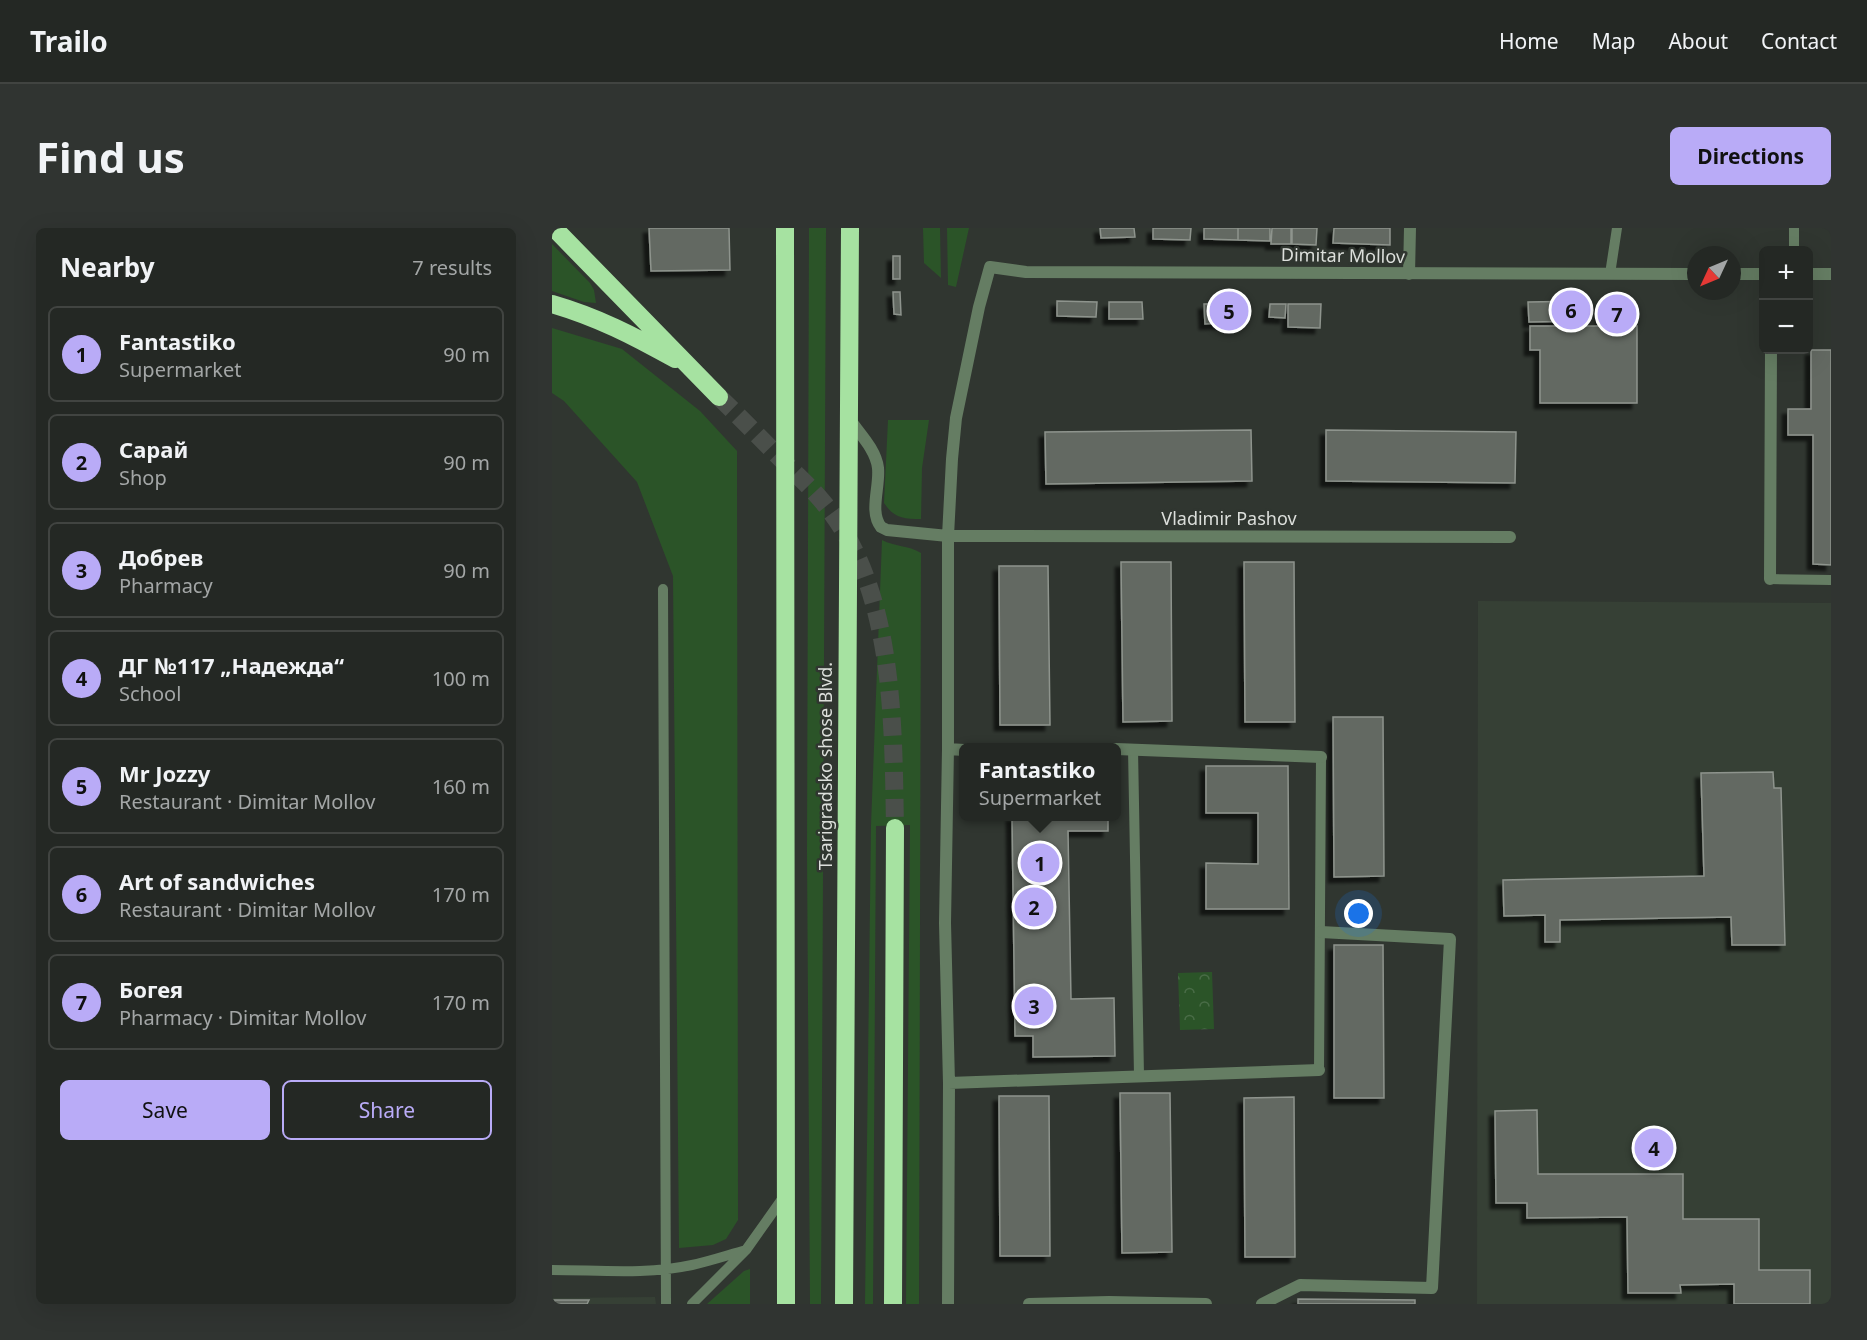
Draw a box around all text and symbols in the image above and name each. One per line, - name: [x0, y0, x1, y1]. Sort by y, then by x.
- text: Trailo: [30, 22, 108, 60]
- text: Home: [1499, 27, 1559, 55]
- text: Map: [1592, 27, 1635, 55]
- text: About: [1668, 27, 1728, 55]
- text: Contact: [1761, 27, 1837, 55]
- button: Directions: [1670, 127, 1831, 185]
- text: Find us: [36, 128, 185, 185]
- street label: Dimitar Mollov: [1281, 242, 1406, 268]
- north arrow: [1687, 246, 1741, 300]
- map controls: [1759, 246, 1813, 354]
- button: +: [1759, 246, 1813, 300]
- text: Nearby: [60, 249, 155, 285]
- text: 7 results: [412, 254, 492, 281]
- pin: 5: [1210, 288, 1248, 334]
- pin: 6: [1552, 288, 1590, 332]
- pin: 7: [1598, 292, 1636, 337]
- button: −: [1759, 300, 1813, 354]
- text: Fantastiko: [119, 326, 236, 356]
- text: 1: [76, 341, 87, 368]
- text: 90 m: [443, 341, 490, 368]
- text: Supermarket: [119, 356, 242, 383]
- text: Сарай: [119, 434, 188, 464]
- text: 2: [76, 449, 87, 476]
- text: 90 m: [443, 449, 490, 476]
- text: Shop: [119, 464, 167, 491]
- street label: Vladimir Pashov: [1161, 506, 1297, 530]
- text: Добрев: [119, 542, 203, 572]
- text: 3: [76, 557, 87, 584]
- text: 90 m: [443, 557, 490, 584]
- text: Pharmacy: [119, 572, 213, 599]
- text: ДГ №117 „Надежда“: [119, 650, 344, 680]
- street label: Tsarigradsko shose Blvd.: [813, 662, 837, 870]
- text: 4: [76, 665, 87, 692]
- text: 100 m: [432, 665, 490, 692]
- text: School: [119, 680, 181, 707]
- popup: [959, 743, 1121, 821]
- text: Fantastiko: [979, 754, 1096, 784]
- text: Mr Jozzy: [119, 758, 210, 788]
- text: 5: [76, 773, 87, 800]
- text: 160 m: [432, 773, 490, 800]
- text: Supermarket: [979, 784, 1101, 811]
- text: Restaurant · Dimitar Mollov: [119, 788, 375, 815]
- pin: 1: [1020, 840, 1060, 886]
- text: Art of sandwiches: [119, 866, 315, 896]
- text: 6: [76, 881, 87, 908]
- text: 170 m: [432, 881, 490, 908]
- pin: 2: [1014, 884, 1054, 930]
- text: Restaurant · Dimitar Mollov: [119, 896, 375, 923]
- your location: [1344, 899, 1373, 928]
- text: Богея: [119, 974, 183, 1004]
- pin: 3: [1014, 984, 1054, 1028]
- text: 7: [76, 989, 87, 1016]
- text: 170 m: [432, 989, 490, 1016]
- text: Pharmacy · Dimitar Mollov: [119, 1004, 366, 1031]
- button: Save: [60, 1080, 270, 1140]
- button: Share: [282, 1080, 492, 1140]
- pin: 4: [1634, 1126, 1674, 1170]

